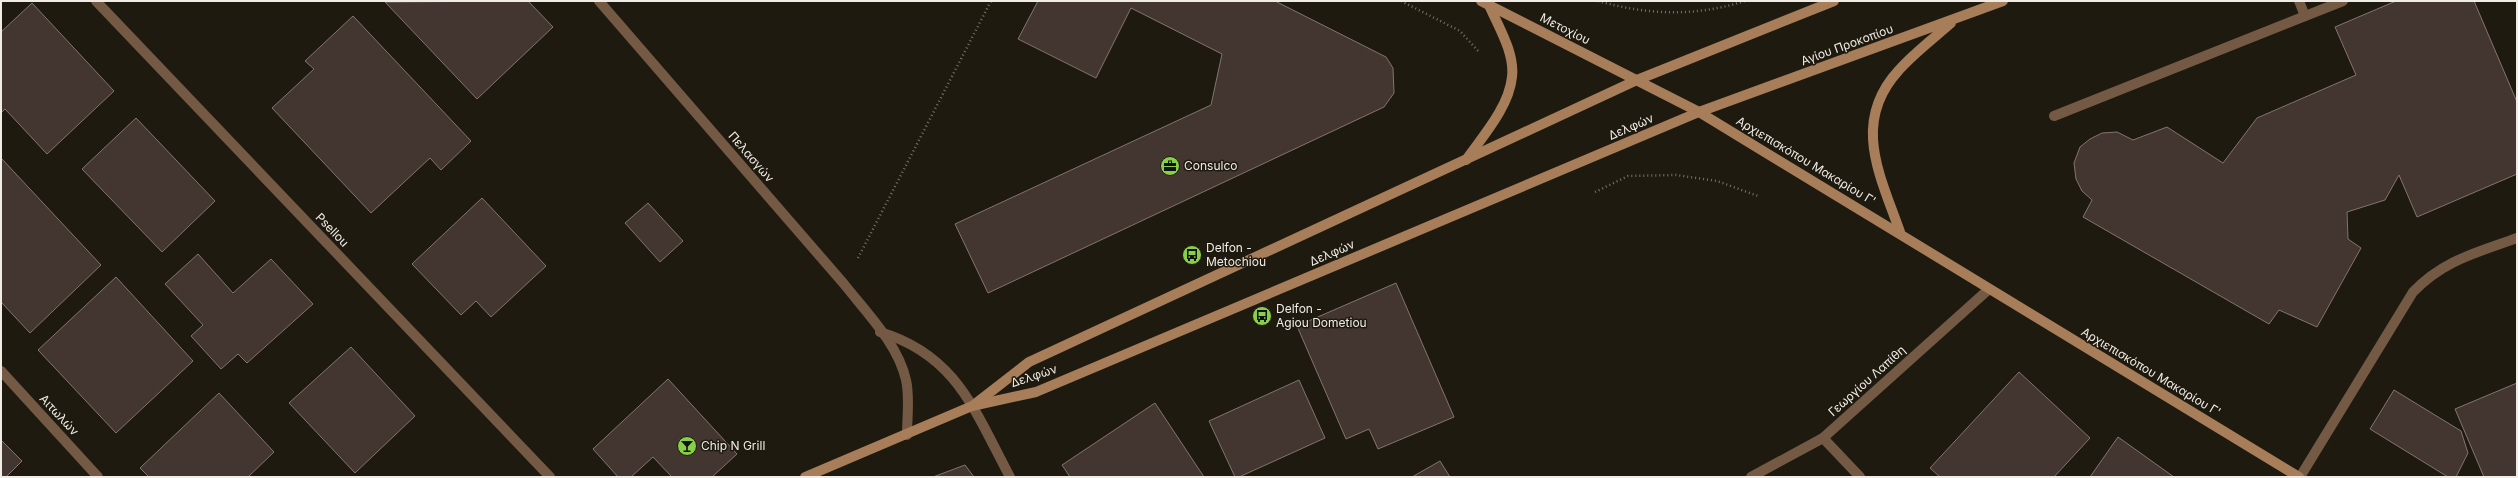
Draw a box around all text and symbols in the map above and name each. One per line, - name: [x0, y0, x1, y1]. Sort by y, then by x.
- street label: Μετοχίου: [1538, 10, 1593, 48]
- street label: Αγίου Προκοπίου: [1799, 21, 1895, 68]
- street label: Δελφών: [1606, 110, 1656, 143]
- street label: Αρχιεπισκόπου Μακαρίου Γ': [1734, 113, 1879, 208]
- street label: Πελασγών: [725, 128, 777, 185]
- office icon: Consulco: [1159, 155, 1181, 177]
- place label: Consulco: [1184, 158, 1237, 173]
- street label: Psellou: [313, 210, 352, 250]
- street label: Δελφών: [1307, 236, 1357, 269]
- place label: Delfon - Metochiou: [1206, 240, 1266, 269]
- bus stop icon: Delfon - Metochiou: [1181, 244, 1203, 266]
- place label: Delfon - Agiou Dometiou: [1276, 301, 1367, 330]
- bus stop icon: Delfon - Agiou Dometiou: [1251, 305, 1273, 327]
- street label: Αρχιεπισκόπου Μακαρίου Γ': [2079, 324, 2224, 419]
- street label: Γεωργίου Λαπίθη: [1825, 342, 1908, 419]
- street label: Δελφών: [1009, 361, 1059, 390]
- street label: Αιτωλών: [37, 391, 82, 438]
- bar icon: Chip N Grill: [676, 435, 698, 457]
- place label: Chip N Grill: [701, 438, 765, 453]

